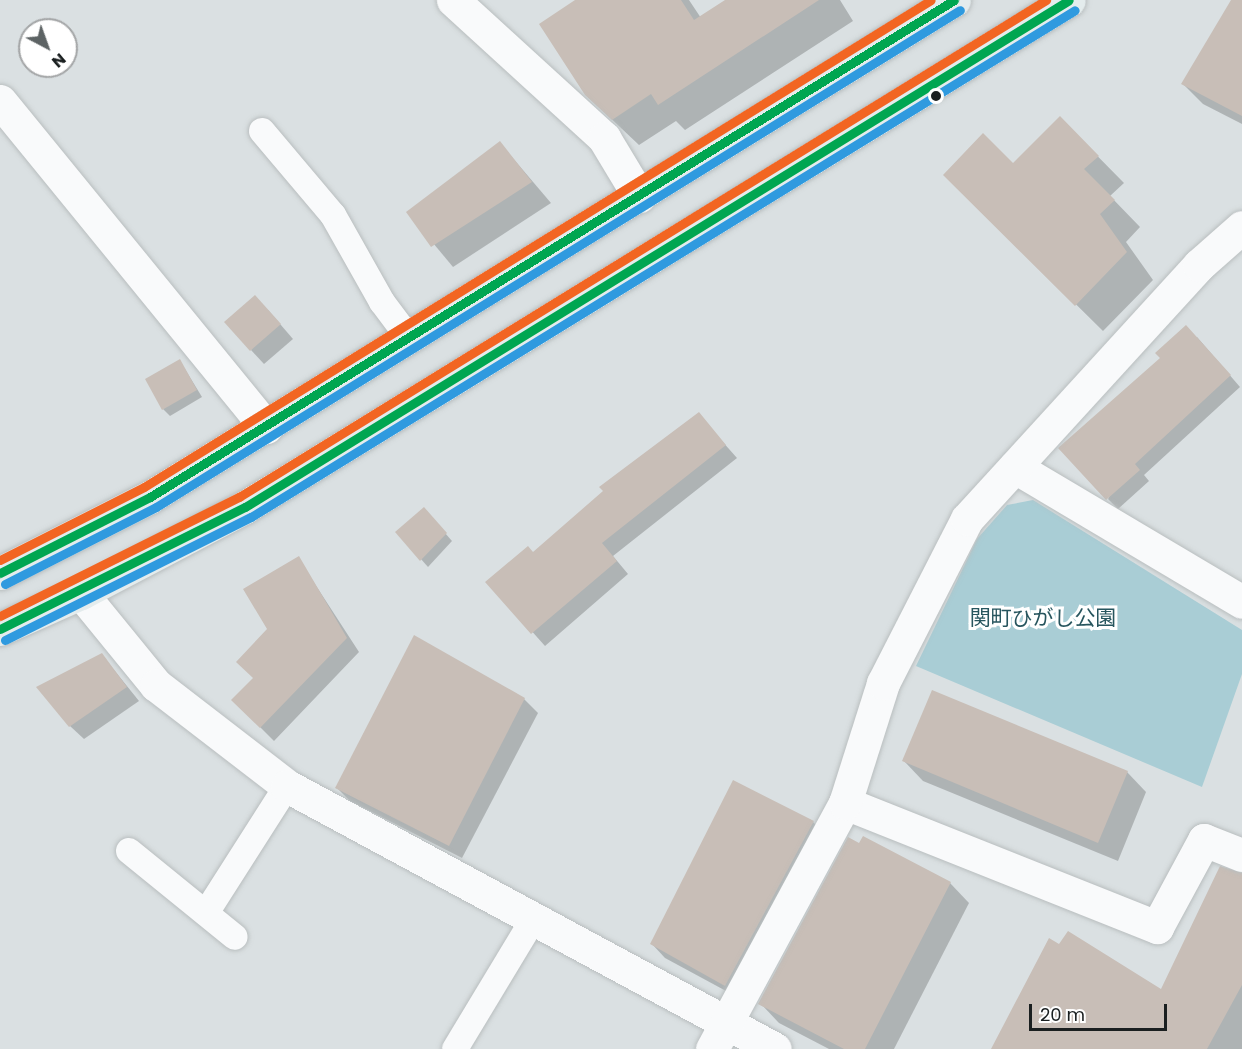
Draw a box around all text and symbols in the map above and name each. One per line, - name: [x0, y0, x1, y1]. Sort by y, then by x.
- north arrow: [18, 18, 78, 78]
- text: N: [47, 48, 71, 73]
- unlabelled marker: [930, 90, 942, 102]
- park label: 関町ひがし公園: [970, 605, 1116, 631]
- scale bar: [1032, 992, 1170, 1030]
- text: 20 m: [1040, 1002, 1085, 1027]

